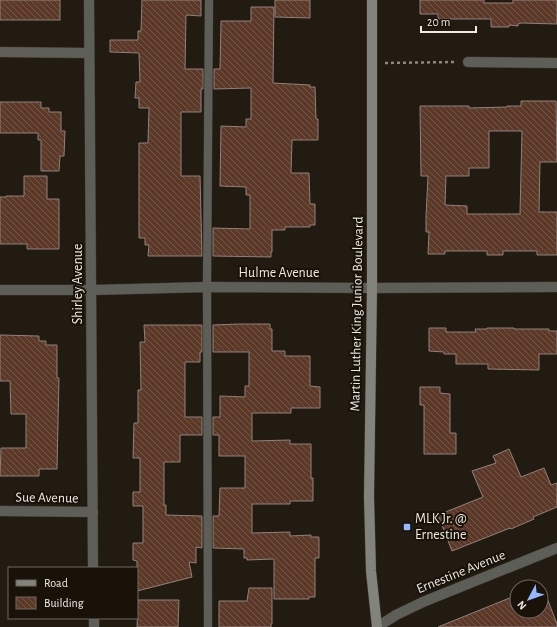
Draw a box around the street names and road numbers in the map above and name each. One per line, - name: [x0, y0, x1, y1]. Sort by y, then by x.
- street label: Martin Luther King Junior Boulevard: [348, 216, 366, 412]
- street label: Shirley Avenue: [71, 244, 85, 324]
- street label: Hulme Avenue: [239, 266, 319, 280]
- street label: Sue Avenue: [15, 490, 79, 506]
- street label: Ernestine Avenue: [415, 548, 507, 596]

